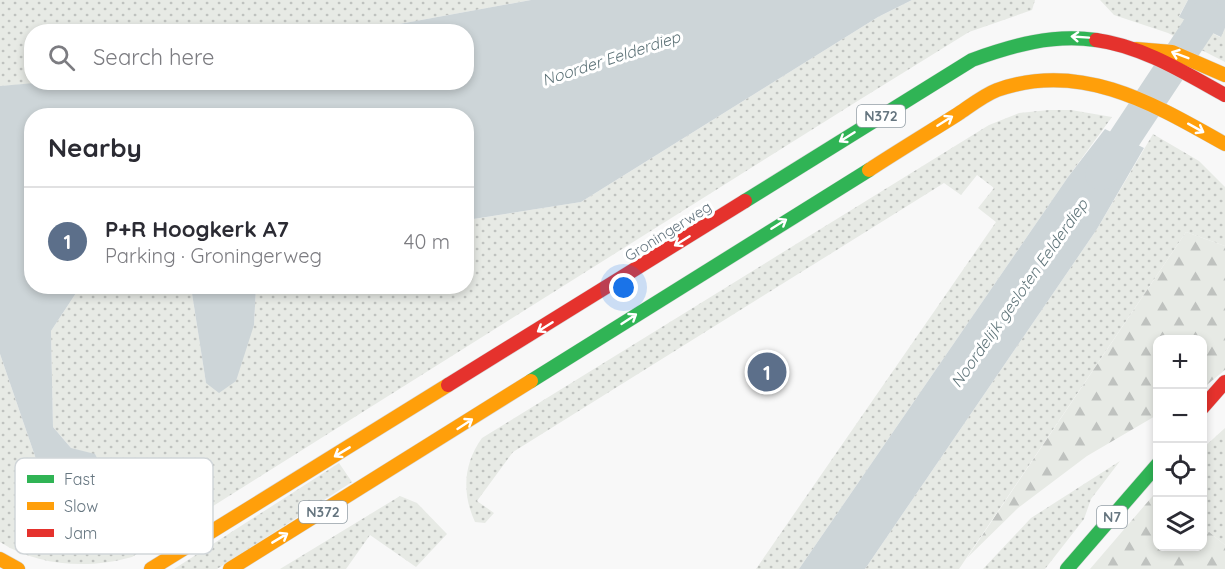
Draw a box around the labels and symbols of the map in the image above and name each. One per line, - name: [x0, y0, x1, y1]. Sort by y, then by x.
- water label: Noorder Eelderdiep: [539, 26, 684, 90]
- one-way arrow: [1070, 31, 1090, 42]
- one-way arrow: [1172, 49, 1190, 60]
- road number: N372: [857, 105, 905, 127]
- one-way arrow: [936, 115, 952, 127]
- one-way arrow: [1187, 122, 1204, 134]
- one-way arrow: [839, 132, 856, 144]
- water label: Noordelijk gesloten Eelderdiep: [946, 194, 1093, 391]
- street label: Groningerweg: [621, 197, 715, 265]
- one-way arrow: [770, 218, 787, 230]
- one-way arrow: [674, 235, 691, 247]
- your location: [609, 273, 638, 302]
- one-way arrow: [620, 313, 637, 325]
- one-way arrow: [537, 321, 554, 333]
- pin: 1: [748, 350, 786, 394]
- one-way arrow: [456, 418, 472, 430]
- one-way arrow: [334, 446, 351, 458]
- legend: [15, 458, 213, 554]
- text: Fast: [64, 469, 95, 489]
- text: Slow: [64, 496, 98, 516]
- road number: N372: [299, 501, 347, 523]
- road number: N7: [1097, 506, 1127, 528]
- text: Jam: [64, 523, 97, 543]
- one-way arrow: [271, 532, 288, 544]

